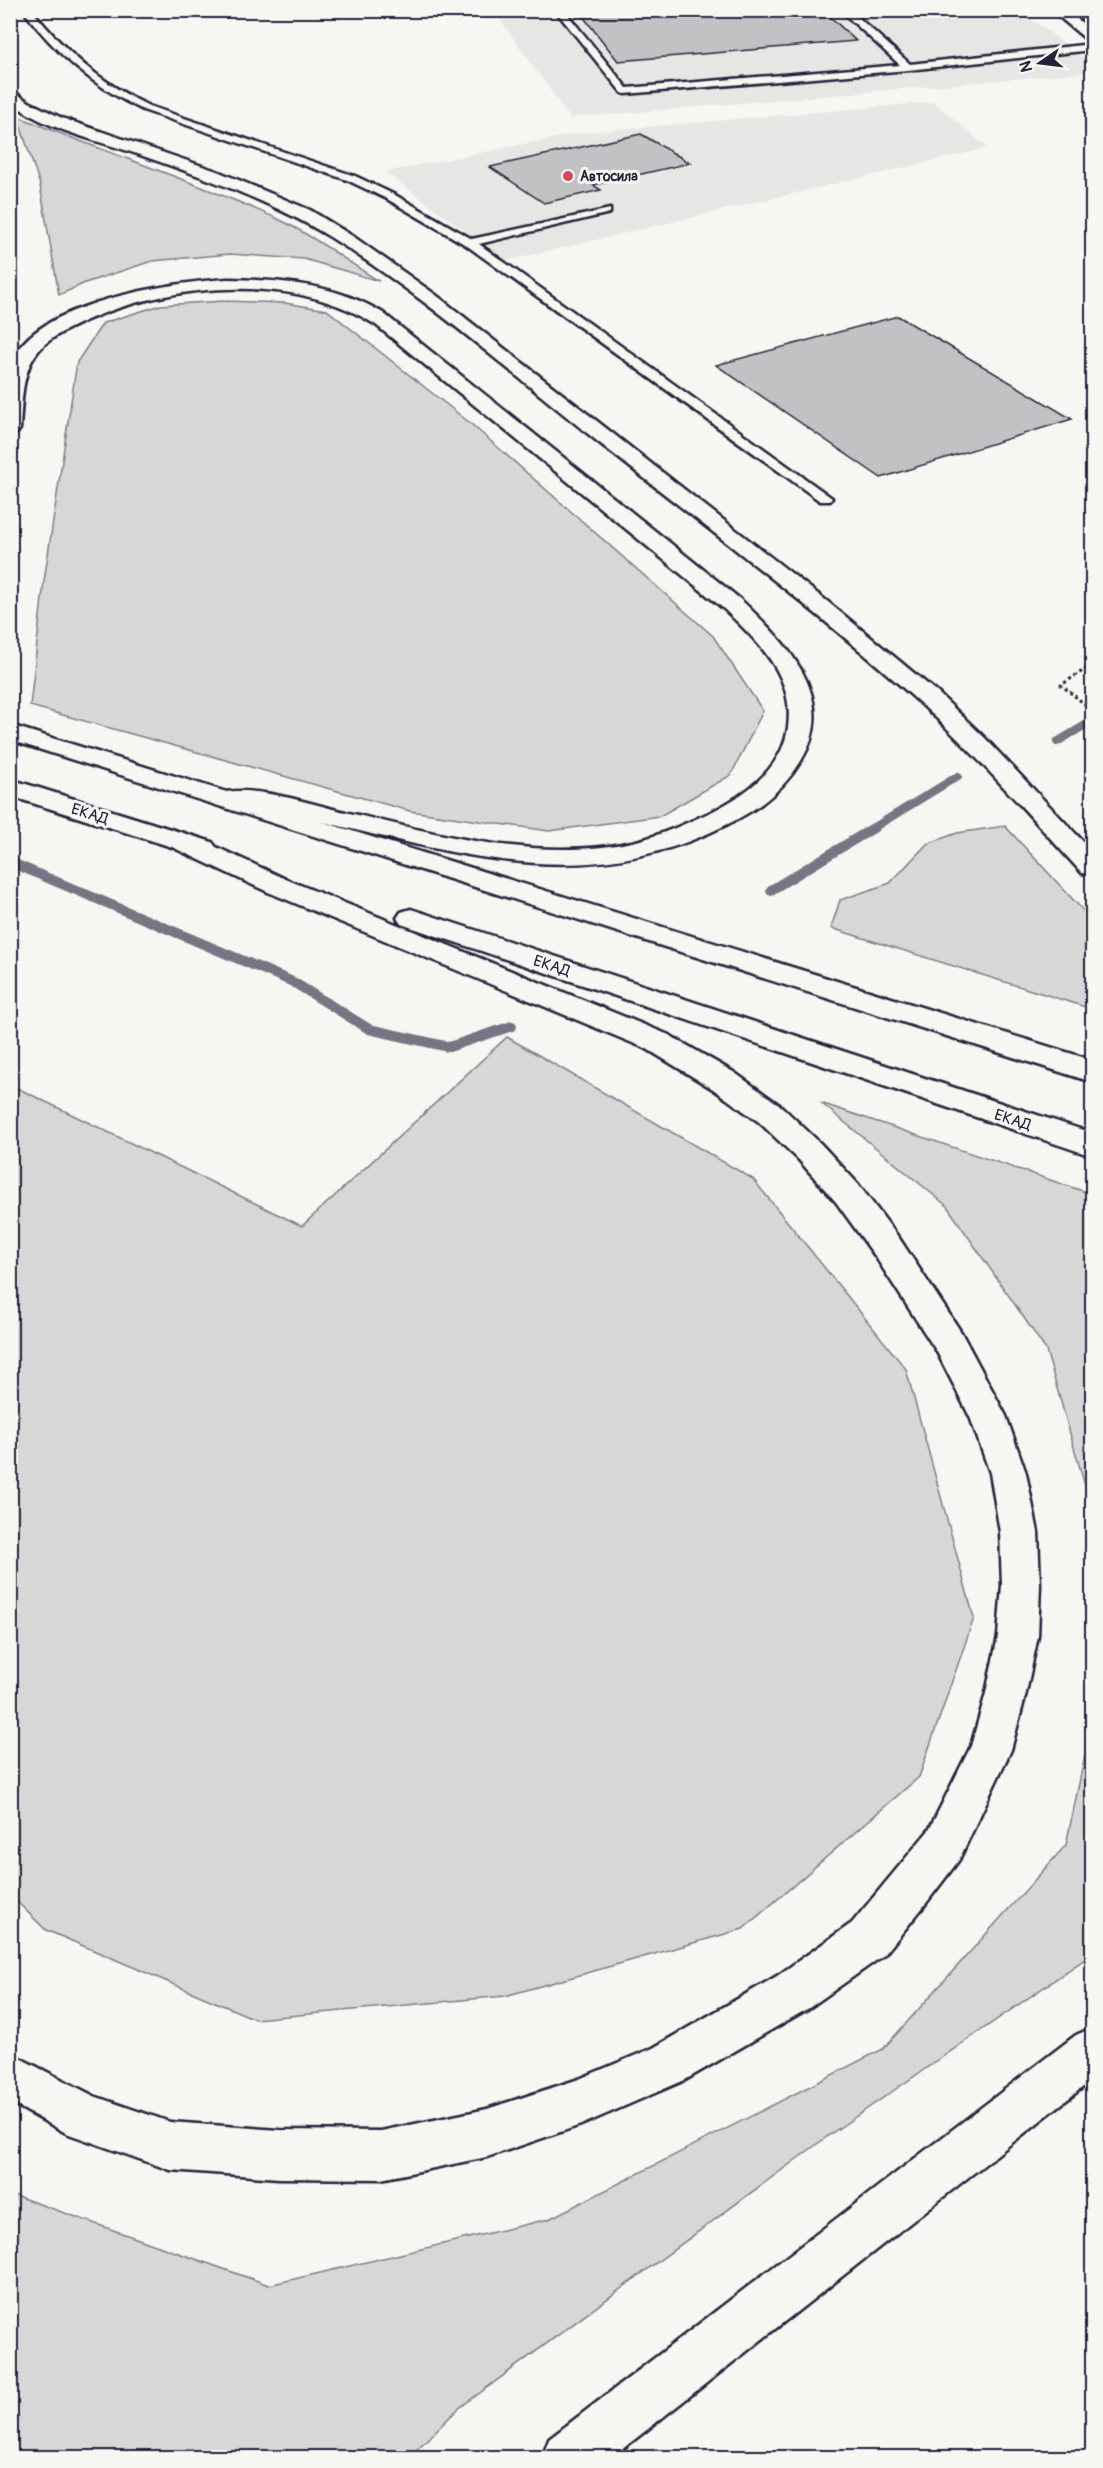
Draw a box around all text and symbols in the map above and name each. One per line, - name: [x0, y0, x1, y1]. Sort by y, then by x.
- north arrow: [1010, 33, 1070, 93]
- text: N: [1015, 59, 1037, 74]
- place label: Автосила: [580, 168, 638, 185]
- marker: Автосила: [561, 169, 575, 183]
- street label: ЕКАД: [69, 799, 111, 829]
- street label: ЕКАД: [531, 951, 573, 981]
- street label: ЕКАД: [992, 1105, 1034, 1135]

